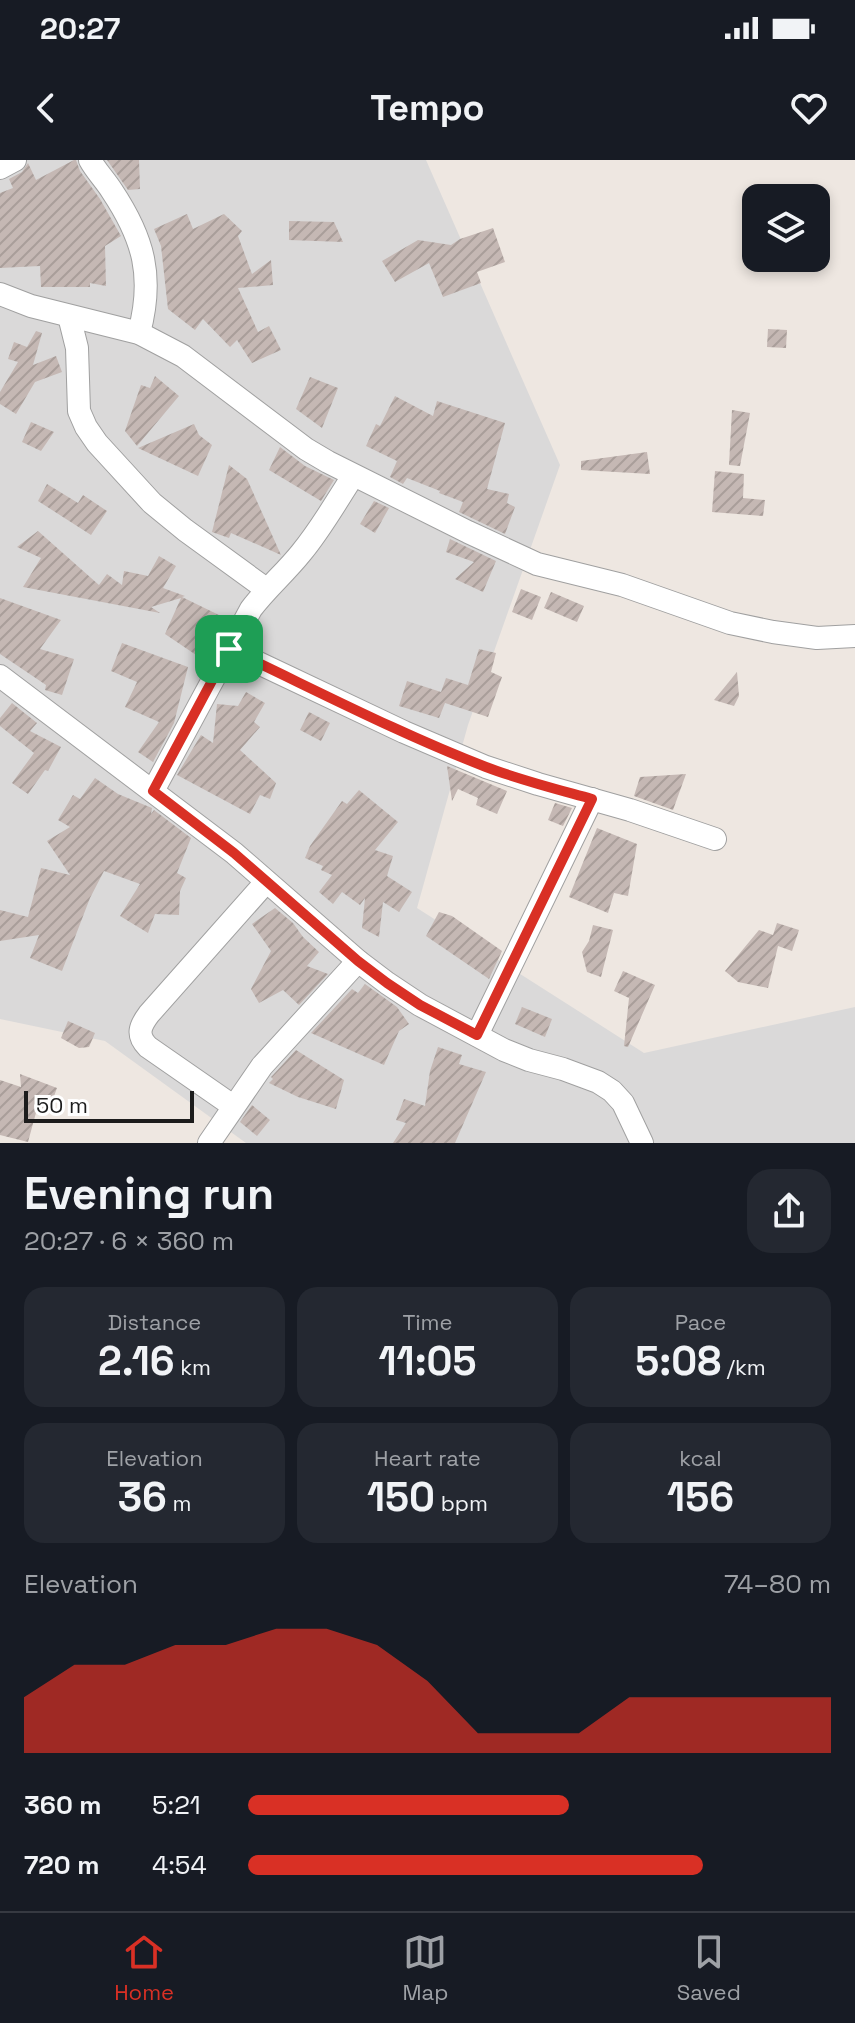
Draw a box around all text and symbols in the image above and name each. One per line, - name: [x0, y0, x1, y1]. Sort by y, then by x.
- text: 20:27: [40, 9, 120, 48]
- text: Tempo: [370, 85, 485, 131]
- icon: back: [24, 86, 68, 130]
- icon: heart: [787, 86, 831, 130]
- map controls: [742, 184, 830, 272]
- button: layers: [742, 184, 830, 272]
- pin: [195, 615, 263, 683]
- icon: arrive: [207, 627, 251, 671]
- scale bar: [24, 1087, 194, 1123]
- text: 50 m: [36, 1091, 88, 1119]
- text: Evening run: [24, 1166, 274, 1222]
- button: share: [747, 1169, 831, 1253]
- text: 20:27 · 6 × 360 m: [24, 1224, 234, 1258]
- text: Distance: [108, 1308, 201, 1336]
- text: Time: [402, 1308, 453, 1336]
- text: Pace: [675, 1308, 726, 1336]
- text: 2.16: [98, 1336, 174, 1387]
- text: 11:05: [379, 1336, 477, 1387]
- text: 5:08: [635, 1336, 721, 1387]
- text: km: [174, 1353, 211, 1381]
- text: /km: [721, 1353, 766, 1381]
- text: Elevation: [106, 1444, 203, 1472]
- text: Heart rate: [374, 1444, 481, 1472]
- text: kcal: [679, 1444, 722, 1472]
- text: 36: [118, 1472, 167, 1523]
- text: 150: [367, 1472, 435, 1523]
- text: 156: [667, 1472, 734, 1523]
- text: m: [167, 1489, 191, 1517]
- text: bpm: [435, 1489, 488, 1517]
- text: Elevation: [24, 1567, 138, 1601]
- text: 74–80 m: [724, 1567, 831, 1601]
- text: 360 m: [24, 1788, 102, 1822]
- text: 5:21: [152, 1788, 201, 1822]
- text: 720 m: [24, 1848, 99, 1882]
- text: 4:54: [152, 1848, 207, 1882]
- tab: Home: [114, 1930, 174, 2006]
- tab: Map: [402, 1930, 448, 2006]
- tab: Saved: [677, 1930, 741, 2006]

